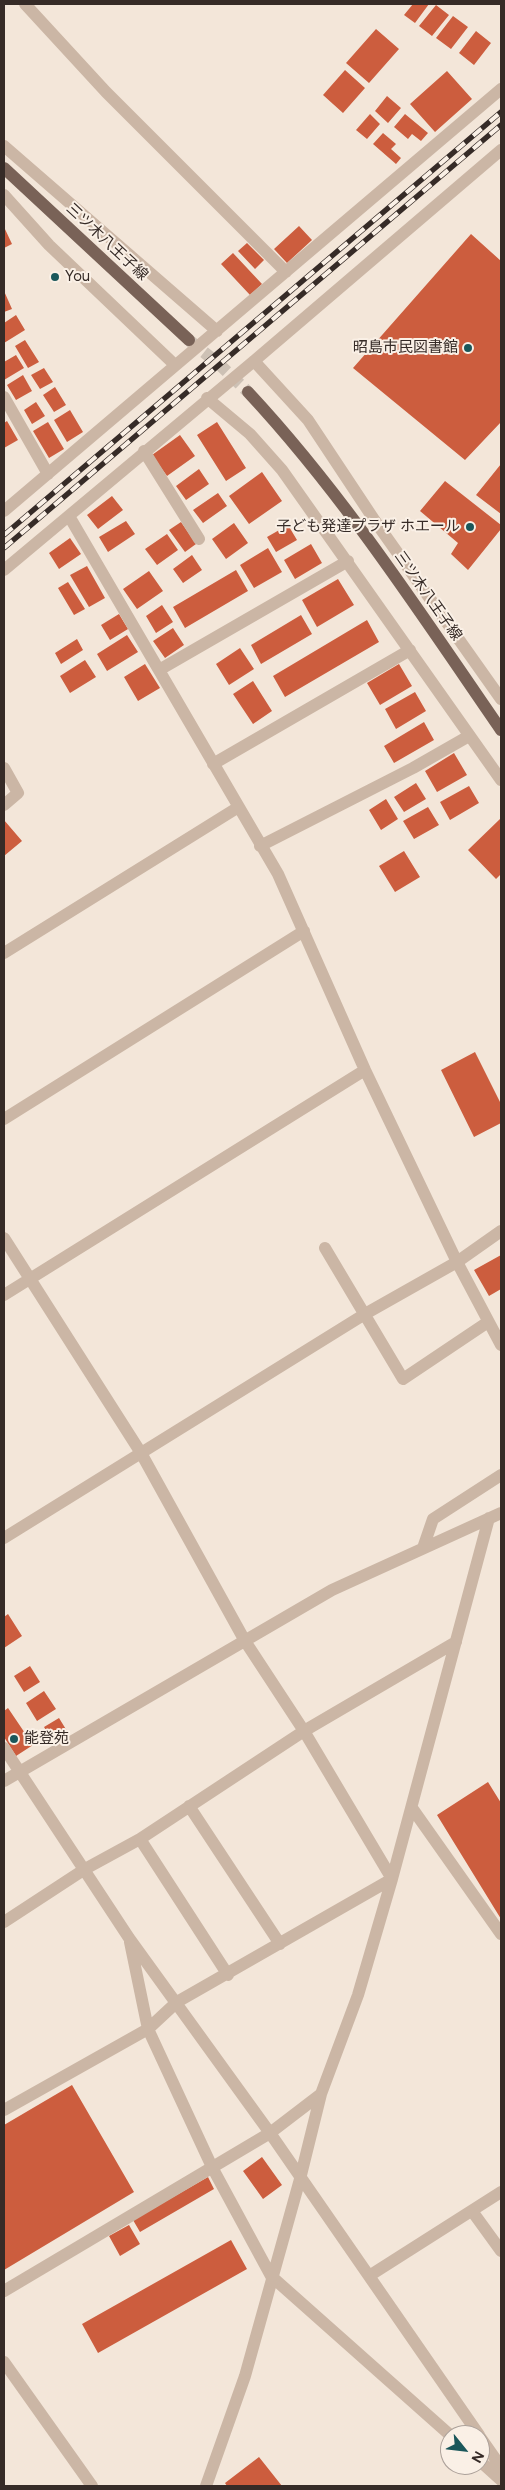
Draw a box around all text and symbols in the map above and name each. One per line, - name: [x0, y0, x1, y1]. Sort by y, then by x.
- street label: 三ツ木八王子線: [62, 200, 152, 284]
- place label: You: [65, 268, 90, 286]
- marker: You: [49, 271, 61, 283]
- place label: 昭島市民図書館: [353, 339, 458, 357]
- marker: 昭島市民図書館: [462, 342, 474, 354]
- place label: 子ども発達プラザ ホエール: [276, 518, 460, 536]
- marker: 子ども発達プラザ ホエール: [464, 521, 476, 533]
- street label: 三ツ木八王子線: [391, 548, 465, 644]
- place label: 能登苑: [24, 1730, 69, 1748]
- marker: 能登苑: [8, 1733, 20, 1745]
- north arrow: [440, 2425, 490, 2475]
- text: N: [468, 2448, 488, 2466]

